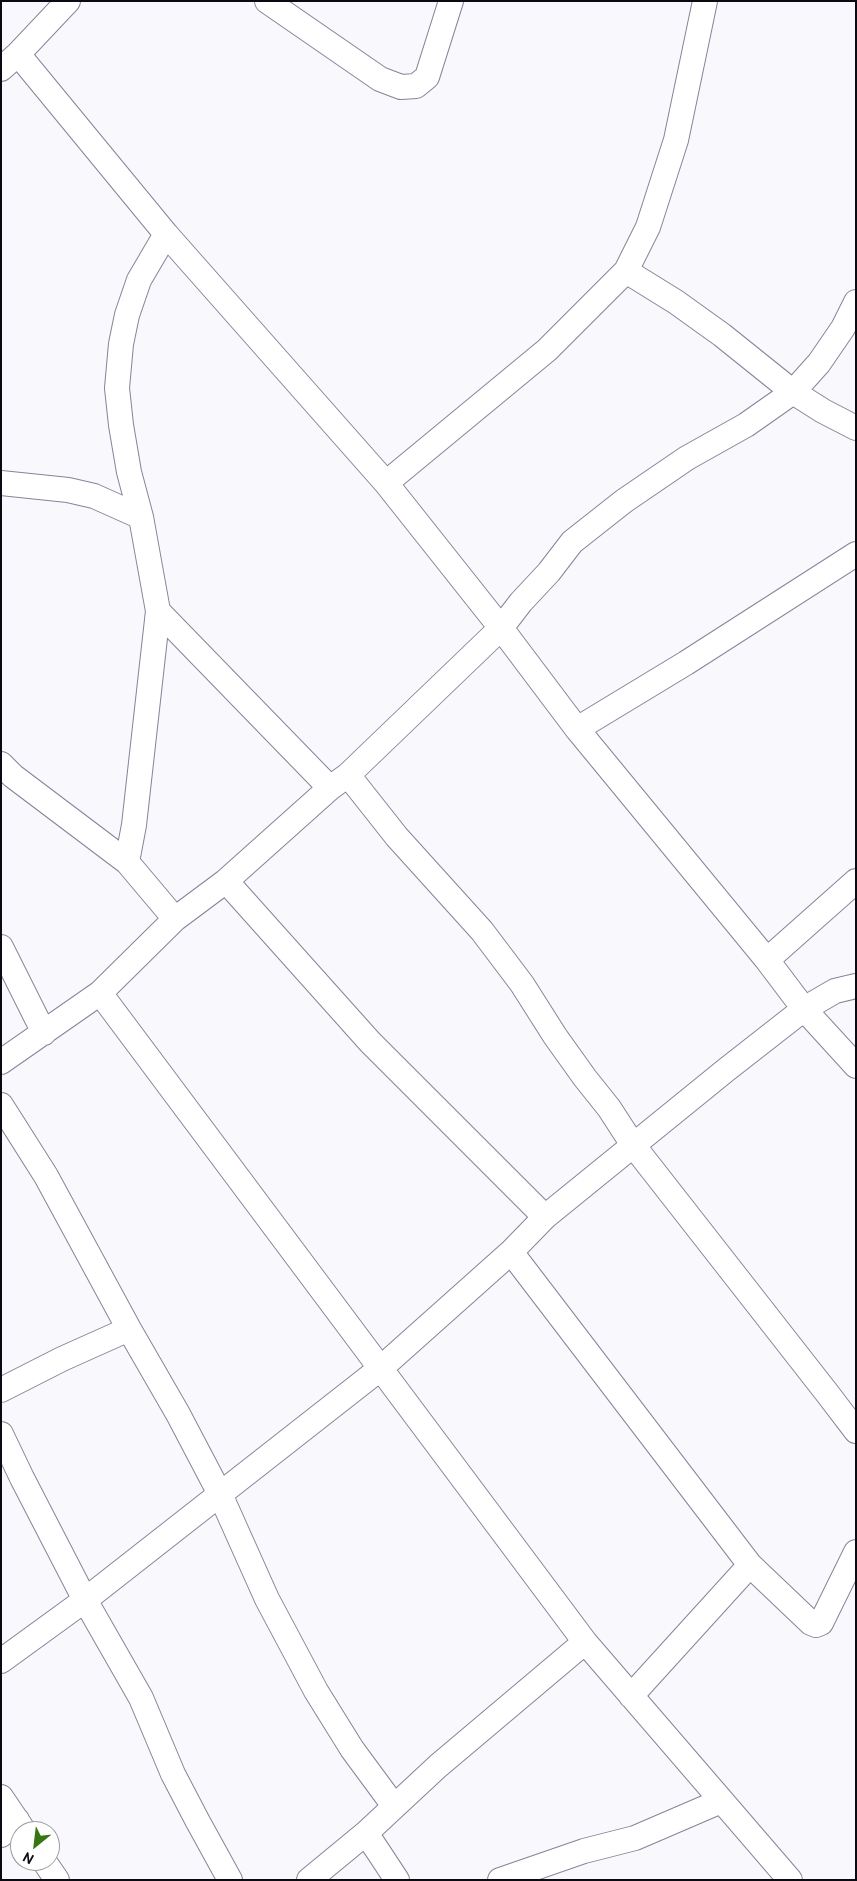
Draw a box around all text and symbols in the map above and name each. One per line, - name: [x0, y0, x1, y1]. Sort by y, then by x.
- north arrow: [10, 1821, 60, 1871]
- text: N: [20, 1848, 37, 1869]

